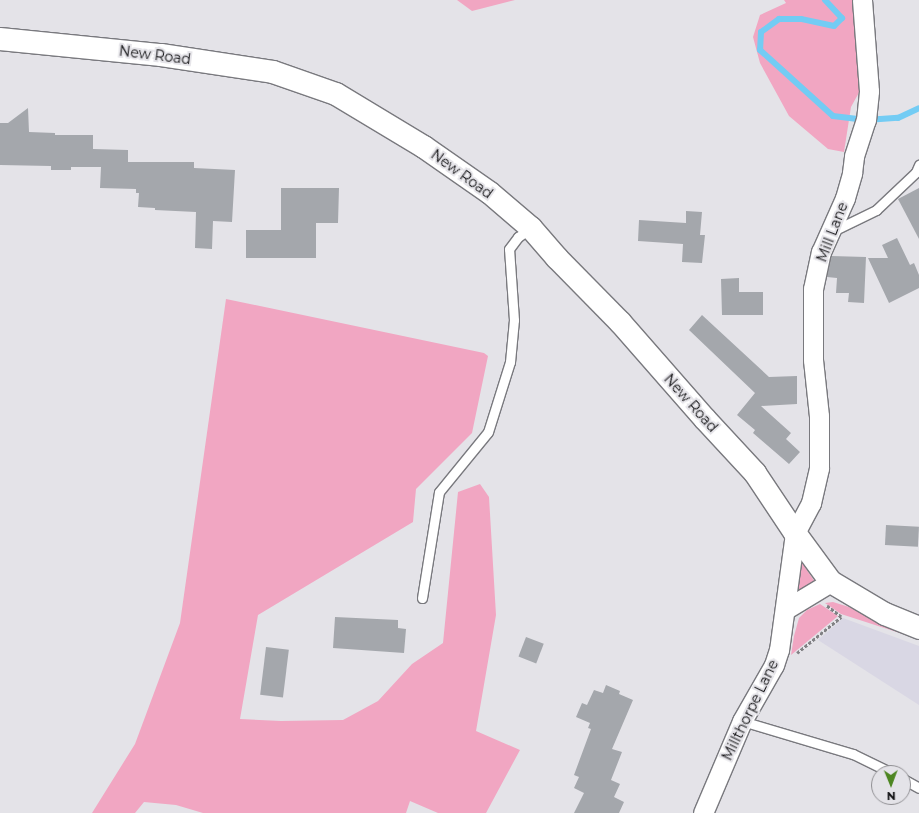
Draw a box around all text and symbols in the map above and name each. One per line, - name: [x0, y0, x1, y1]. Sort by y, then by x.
- street label: New Road: [118, 42, 192, 68]
- street label: New Road: [428, 146, 496, 202]
- street label: Mill Lane: [813, 200, 851, 264]
- street label: New Road: [661, 371, 721, 435]
- street label: Millthorpe Lane: [718, 657, 782, 763]
- north arrow: [871, 765, 911, 805]
- text: N: [887, 789, 896, 803]

